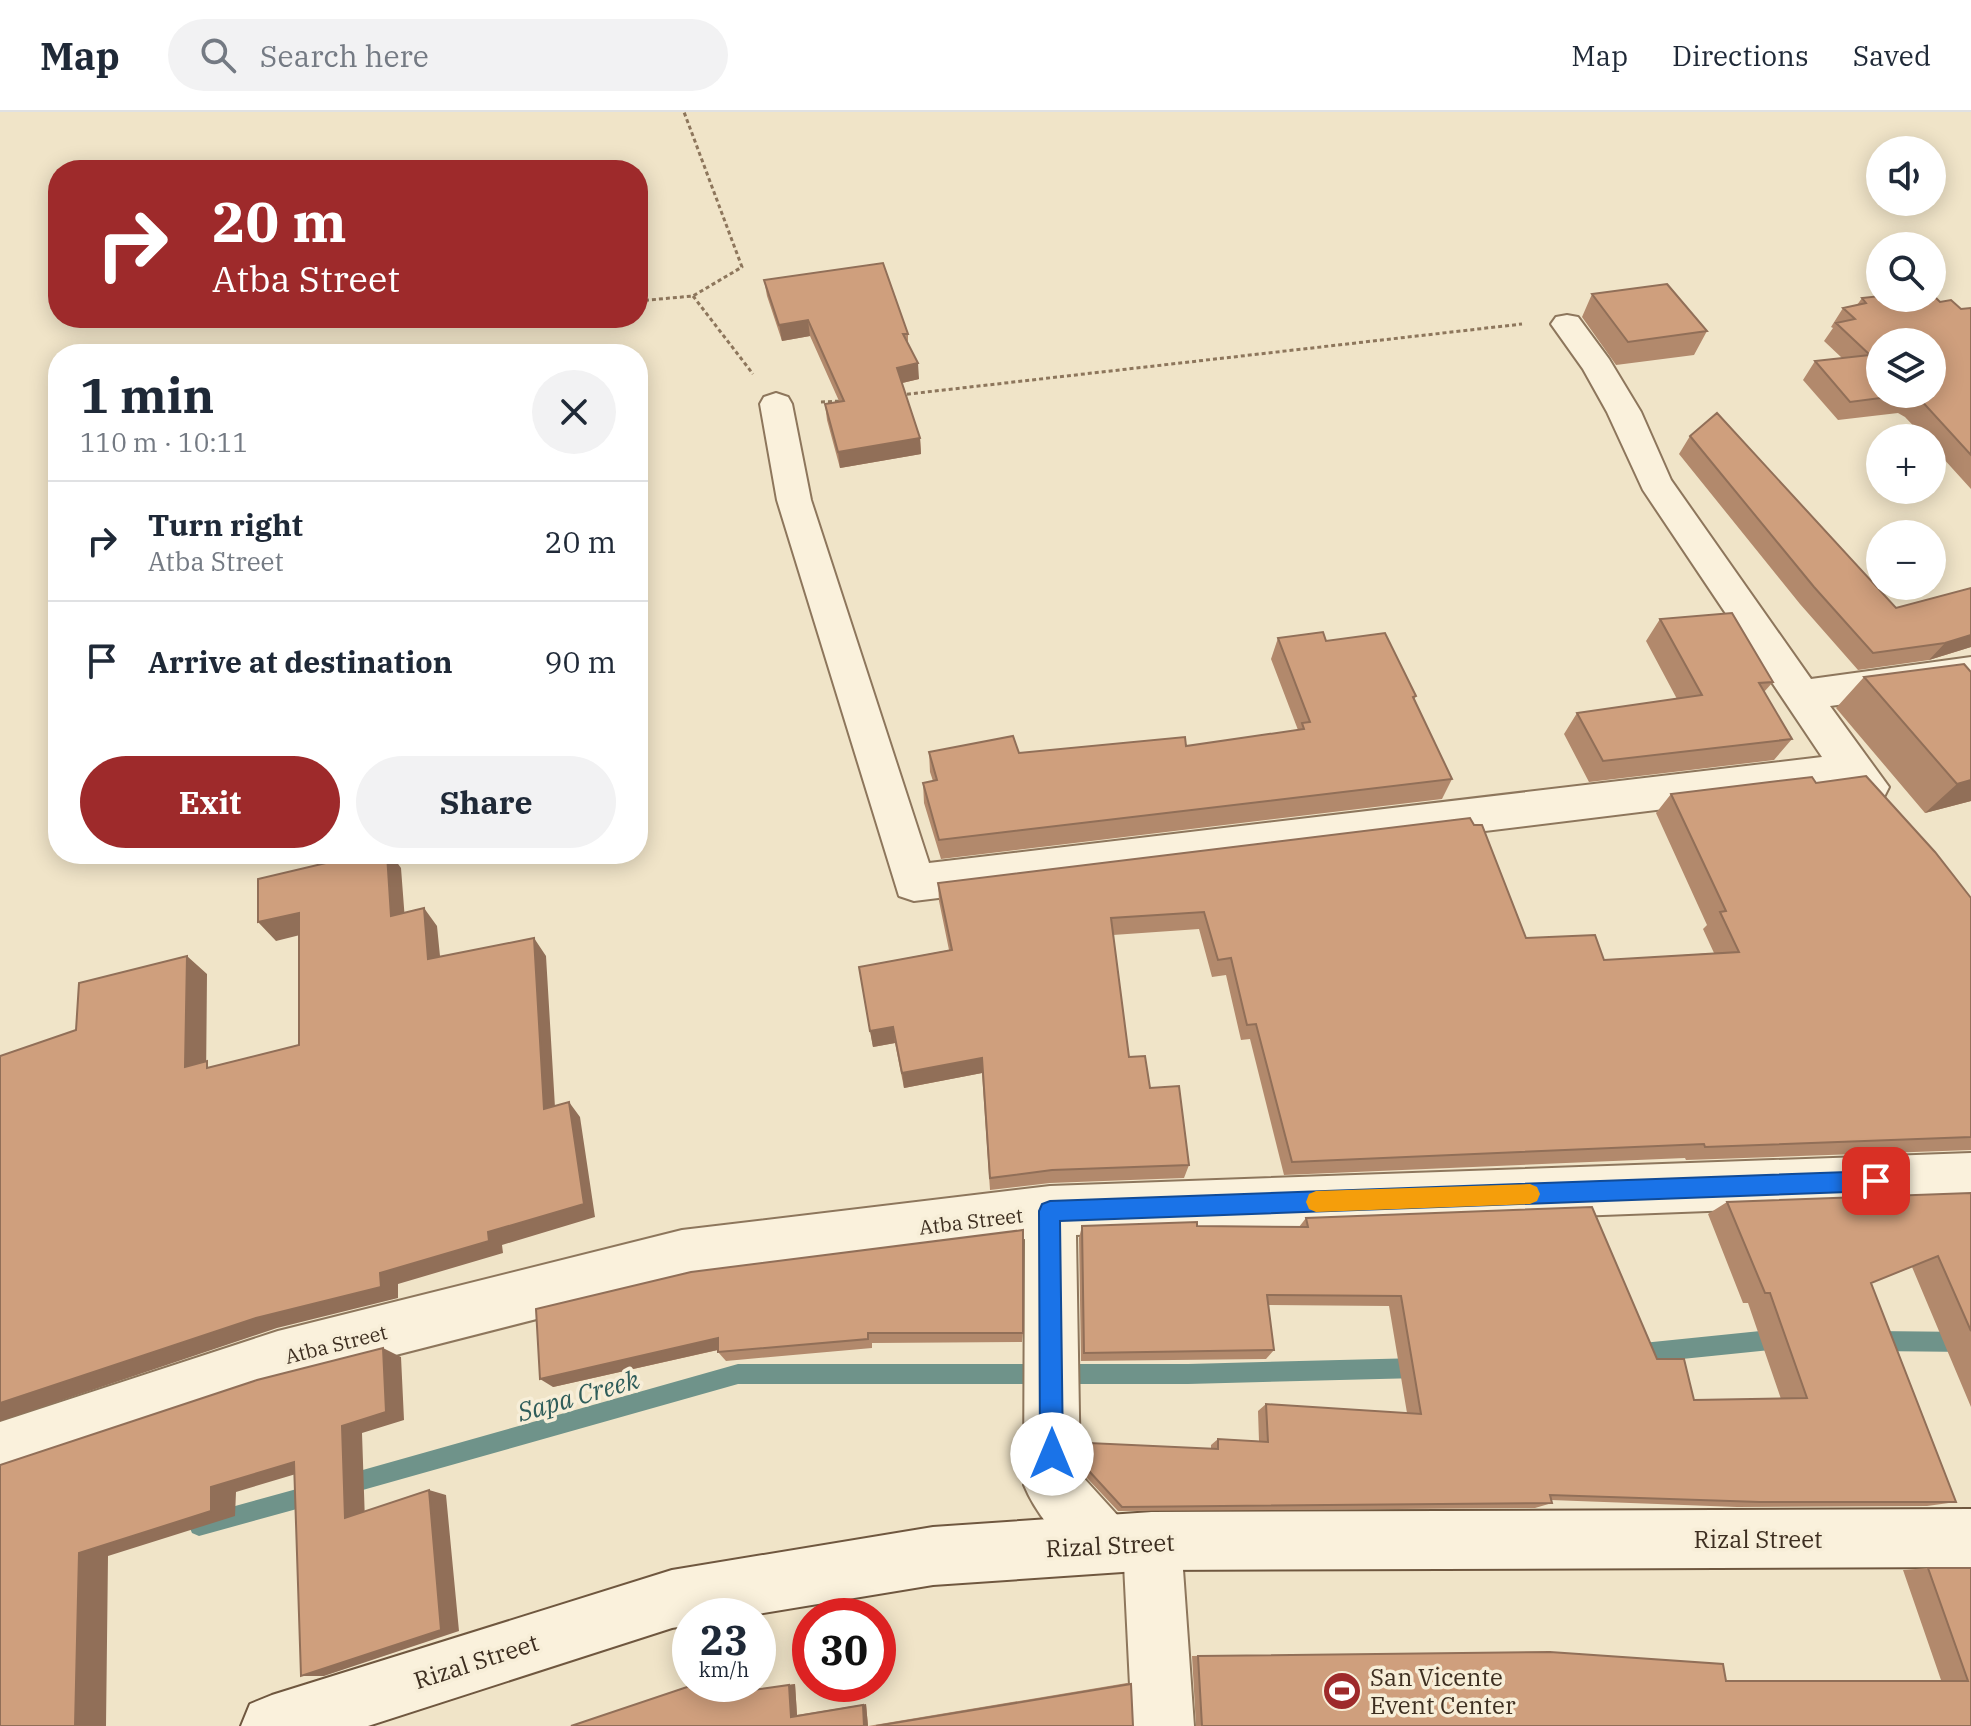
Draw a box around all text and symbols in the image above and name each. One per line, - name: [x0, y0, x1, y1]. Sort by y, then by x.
- search box: [168, 19, 728, 91]
- text: Map: [40, 31, 120, 80]
- icon: search: [196, 33, 240, 77]
- text: Search here: [260, 36, 429, 75]
- text: Map: [1571, 37, 1628, 74]
- text: Directions: [1672, 37, 1809, 74]
- text: Saved: [1853, 37, 1931, 74]
- map controls: [1866, 136, 1946, 600]
- button: sound: [1866, 136, 1946, 216]
- text: 20 m: [212, 185, 347, 257]
- icon: right: [80, 192, 184, 296]
- button: search: [1866, 232, 1946, 312]
- text: Atba Street: [212, 255, 400, 302]
- button: layers: [1866, 328, 1946, 408]
- text: 1 min: [80, 364, 214, 426]
- button: close: [532, 370, 616, 454]
- button: +: [1866, 424, 1946, 504]
- text: 110 m · 10:11: [80, 425, 248, 459]
- text: Turn right: [148, 505, 303, 544]
- icon: right: [80, 519, 124, 563]
- button: −: [1866, 520, 1946, 600]
- text: 20 m: [544, 522, 616, 561]
- text: Atba Street: [148, 544, 284, 578]
- icon: arrive: [80, 639, 124, 683]
- text: Arrive at destination: [148, 642, 453, 681]
- text: 90 m: [544, 642, 616, 681]
- button: Exit: [80, 756, 340, 848]
- button: Share: [356, 756, 616, 848]
- pin: [1842, 1147, 1910, 1215]
- icon: arrive: [1854, 1159, 1898, 1203]
- street label: Atba Street: [918, 1201, 1024, 1241]
- street label: Atba Street: [282, 1318, 390, 1370]
- water label: Sapa Creek: [512, 1361, 643, 1429]
- position arrow: [1010, 1412, 1094, 1496]
- street label: Rizal Street: [1693, 1523, 1823, 1555]
- street label: Rizal Street: [1045, 1526, 1175, 1564]
- speed limit sign: 30: [792, 1598, 896, 1702]
- text: 23: [700, 1614, 748, 1666]
- street label: Rizal Street: [410, 1626, 542, 1696]
- text: km/h: [699, 1656, 749, 1683]
- place label: San Vicente Event Center: [1370, 1661, 1516, 1721]
- sports icon: San Vicente Event Center: [1321, 1670, 1363, 1712]

